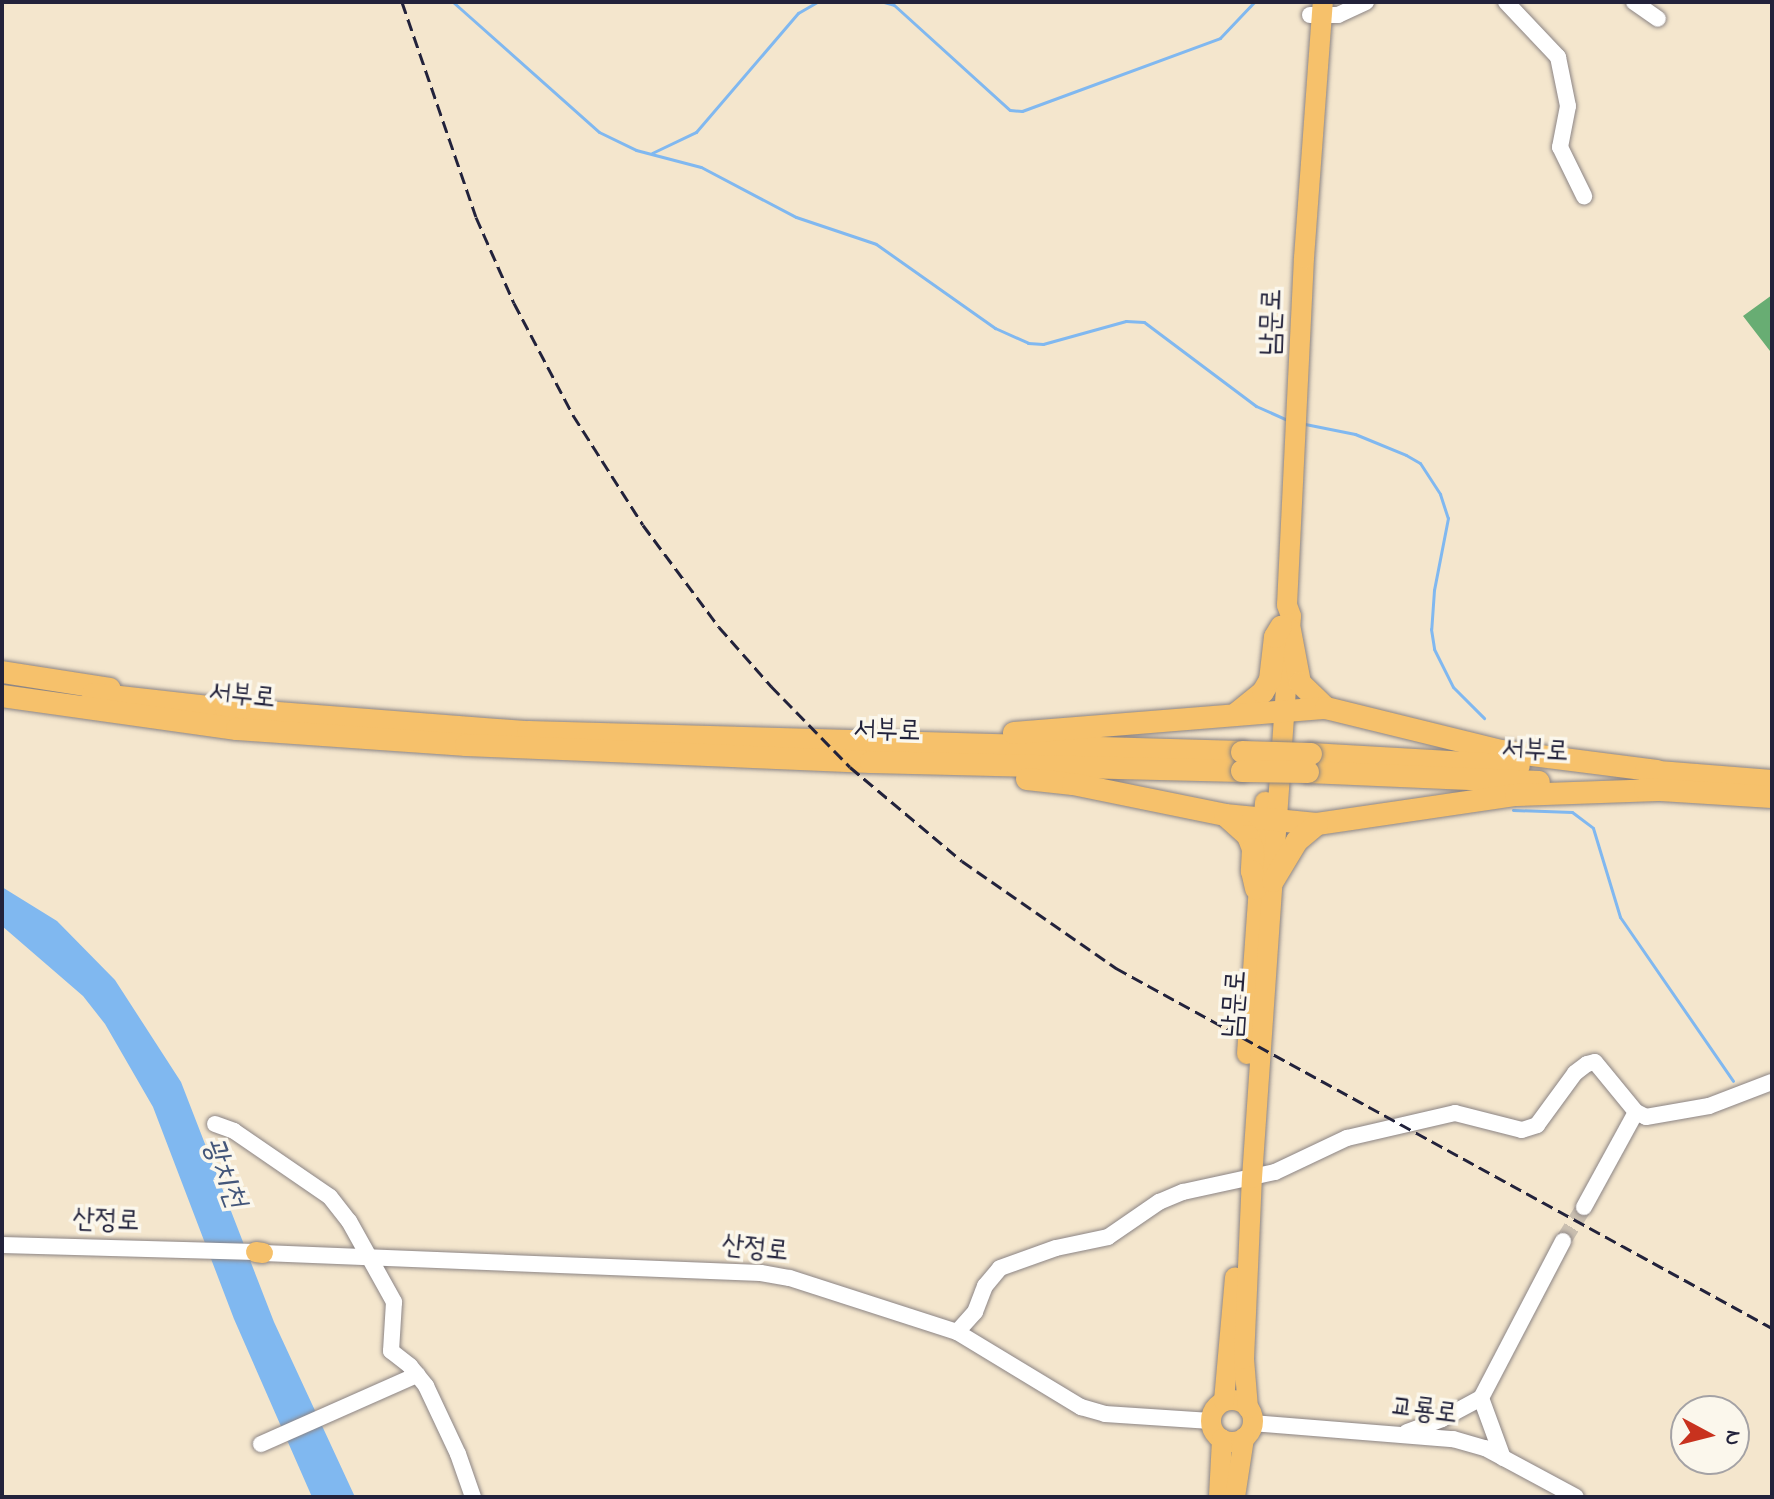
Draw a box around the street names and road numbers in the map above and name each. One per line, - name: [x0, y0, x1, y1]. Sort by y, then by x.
- street label: 남문로: [1255, 288, 1291, 356]
- street label: 서부로: [207, 677, 277, 717]
- street label: 서부로: [853, 714, 921, 750]
- street label: 서부로: [1500, 733, 1570, 771]
- street label: 남문로: [1217, 969, 1255, 1039]
- street label: 산정로: [72, 1204, 140, 1240]
- street label: 산정로: [720, 1230, 790, 1270]
- street label: 교룡로: [1388, 1391, 1460, 1433]

